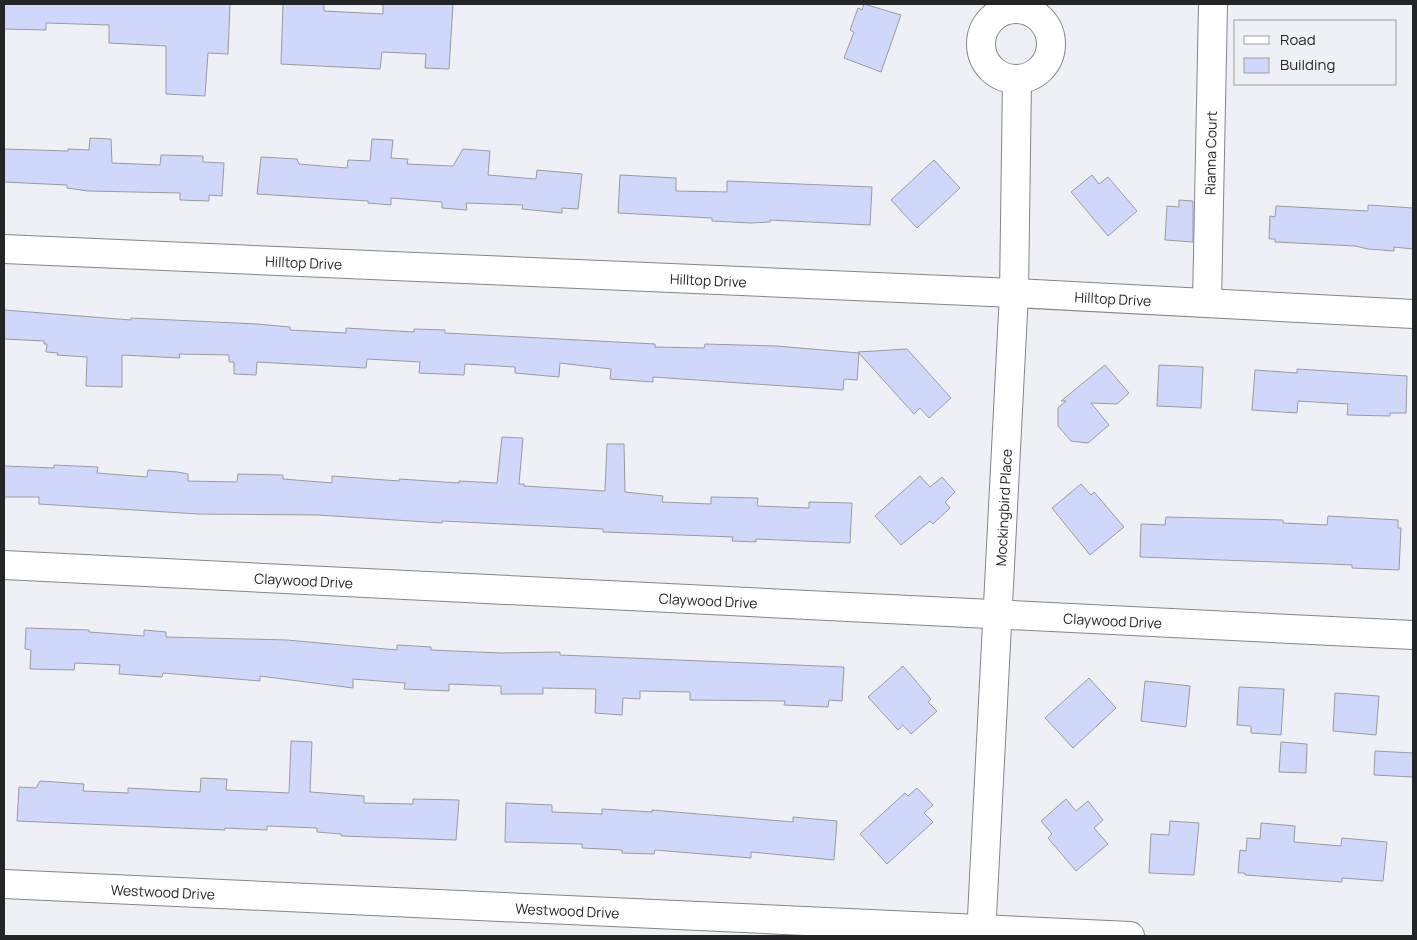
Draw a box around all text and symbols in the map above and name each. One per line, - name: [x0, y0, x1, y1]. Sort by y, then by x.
- legend: [1234, 20, 1397, 85]
- text: Road: [1280, 29, 1316, 50]
- text: Building: [1280, 54, 1335, 75]
- street label: Rianna Court: [1200, 110, 1220, 195]
- street label: Hilltop Drive: [265, 251, 343, 273]
- street label: Hilltop Drive: [669, 269, 747, 291]
- street label: Hilltop Drive: [1074, 287, 1152, 310]
- street label: Mockingbird Place: [990, 448, 1015, 567]
- street label: Claywood Drive: [254, 568, 354, 592]
- street label: Claywood Drive: [658, 588, 758, 612]
- street label: Claywood Drive: [1063, 608, 1163, 632]
- street label: Westwood Drive: [110, 879, 215, 903]
- street label: Westwood Drive: [515, 898, 620, 922]

